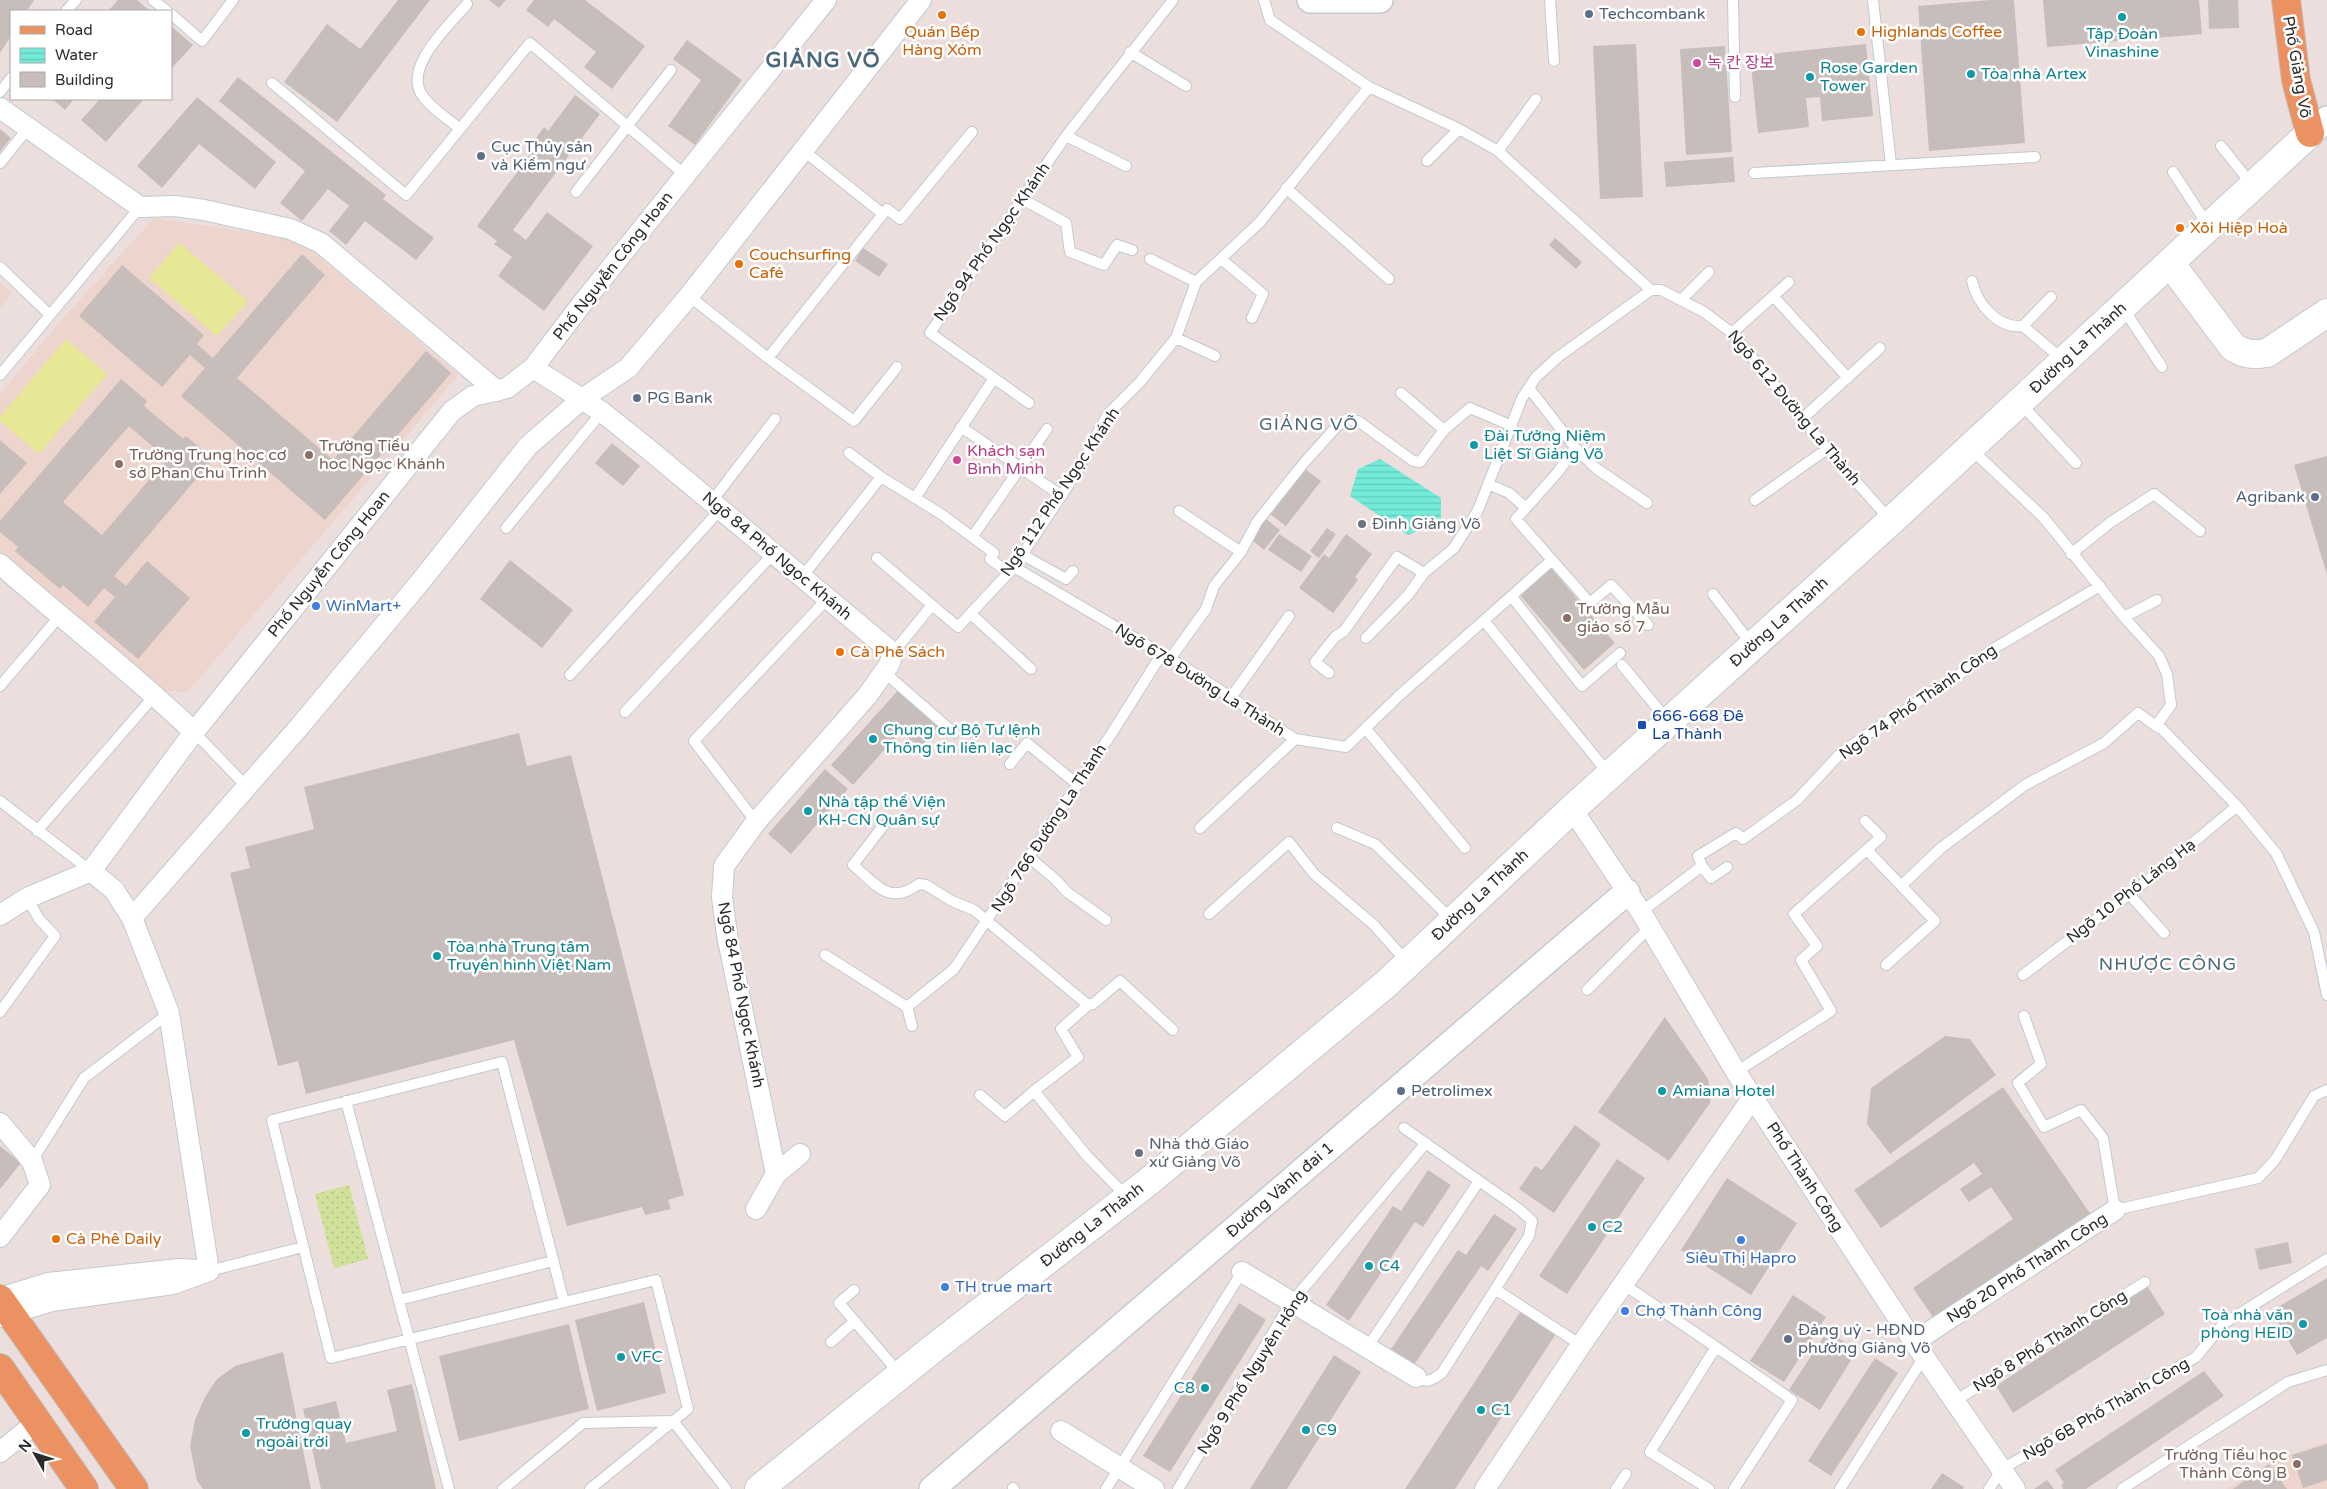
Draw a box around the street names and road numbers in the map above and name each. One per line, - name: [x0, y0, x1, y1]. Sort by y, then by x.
- street label: Phố Giảng Võ: [2278, 14, 2316, 120]
- street label: Ngõ 94 Phố Ngọc Khánh: [930, 159, 1054, 325]
- street label: Phố Nguyễn Công Hoan: [549, 188, 677, 344]
- street label: Đường La Thành: [2025, 298, 2131, 398]
- street label: Ngõ 612 Đường La Thành: [1723, 326, 1865, 490]
- street label: Ngõ 112 Phố Ngọc Khánh: [996, 404, 1124, 580]
- street label: Phố Nguyễn Công Hoan: [264, 487, 394, 641]
- street label: Ngõ 84 Phố Ngọc Khánh: [698, 488, 856, 624]
- street label: Đường La Thành: [1726, 572, 1832, 672]
- street label: Ngõ 678 Đường La Thành: [1111, 619, 1289, 741]
- street label: Ngõ 74 Phố Thành Công: [1835, 640, 2001, 764]
- street label: Ngõ 766 Đường La Thành: [987, 740, 1111, 916]
- street label: Ngõ 10 Phố Láng Hạ: [2062, 834, 2200, 948]
- street label: Đường La Thành: [1427, 845, 1533, 945]
- street label: Ngõ 84 Phố Ngọc Khánh: [713, 900, 769, 1090]
- street label: Phố Thành Công: [1762, 1118, 1848, 1236]
- street label: Đường Vành đai 1: [1222, 1138, 1338, 1242]
- street label: Đường La Thành: [1036, 1178, 1148, 1272]
- street label: Ngõ 20 Phố Thành Công: [1943, 1209, 2111, 1327]
- street label: Ngõ 8 Phố Thành Công: [1969, 1285, 2131, 1397]
- street label: Ngõ 9 Phố Nguyên Hồng: [1193, 1286, 1311, 1458]
- street label: Ngõ 6B Phố Thành Công: [2019, 1353, 2193, 1465]

